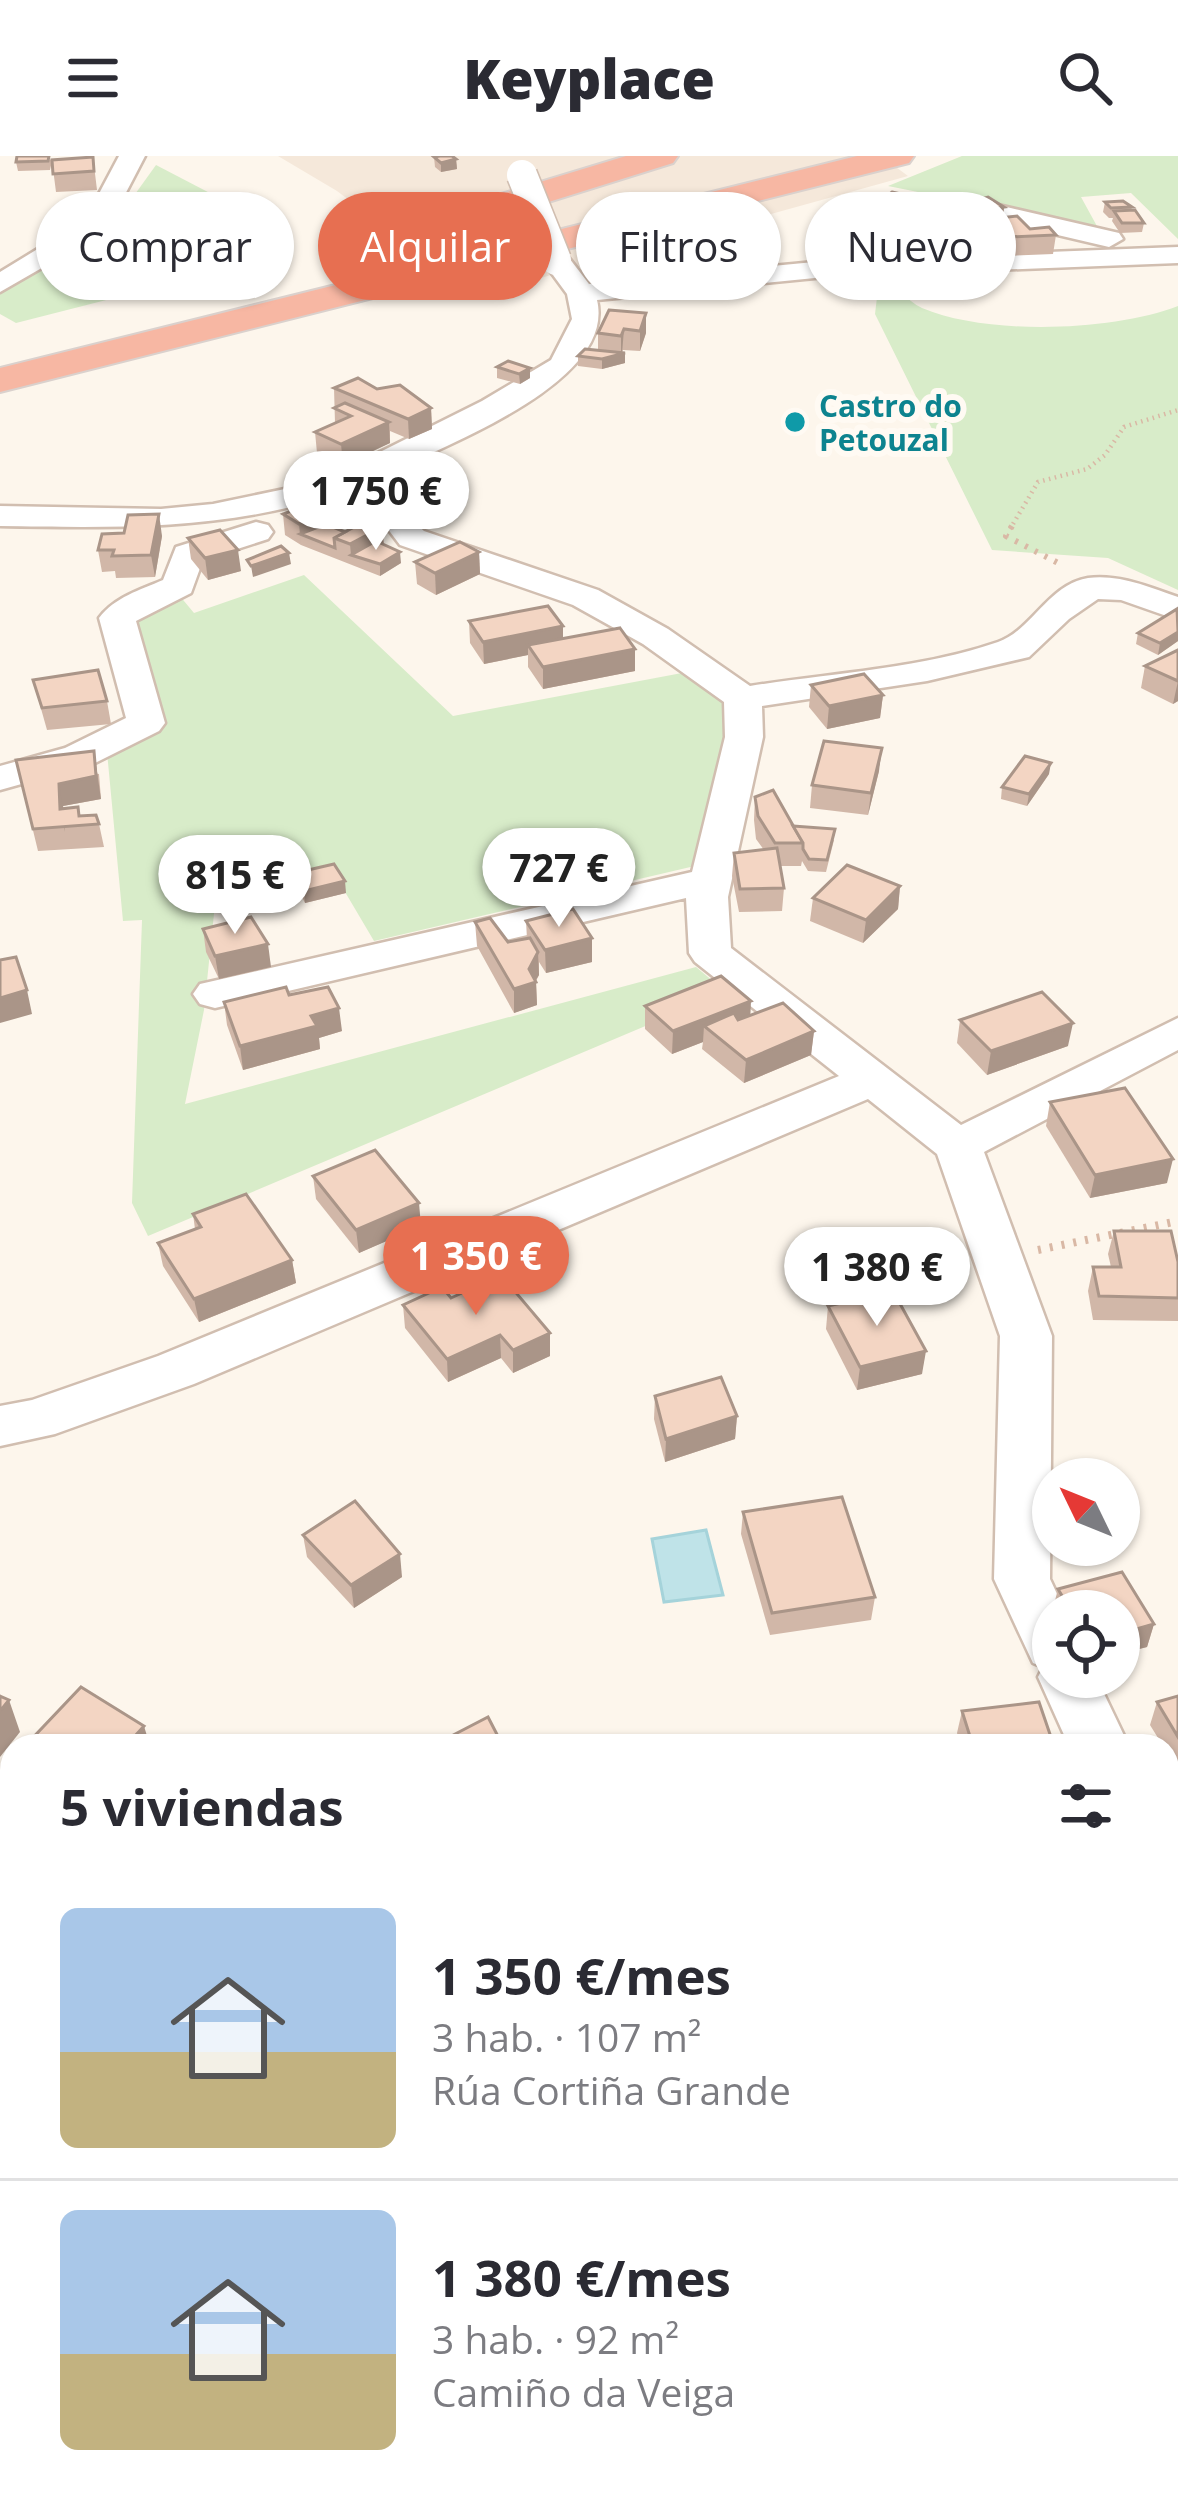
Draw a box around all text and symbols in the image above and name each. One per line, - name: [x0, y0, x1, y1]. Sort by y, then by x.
- text: Keyplace: [463, 41, 715, 115]
- icon: menu: [60, 45, 126, 111]
- icon: search: [1052, 45, 1118, 111]
- chip: Comprar: [36, 192, 294, 300]
- chip: Alquilar: [318, 192, 552, 300]
- chip: Filtros: [576, 192, 781, 300]
- chip: Nuevo: [805, 192, 1016, 300]
- place label: Castro do Petouzal: [819, 385, 962, 460]
- marker: Castro do Petouzal: [782, 409, 808, 435]
- pin: 1 750 €: [265, 451, 487, 553]
- text: 1 750 €: [310, 463, 442, 516]
- pin: 727 €: [475, 828, 643, 930]
- pin: 815 €: [151, 835, 319, 937]
- text: 727 €: [509, 840, 609, 893]
- text: 815 €: [185, 847, 285, 900]
- pin: 1 350 €: [365, 1216, 587, 1318]
- pin: 1 380 €: [766, 1227, 988, 1329]
- text: 1 350 €: [410, 1228, 542, 1281]
- text: 1 380 €: [811, 1239, 943, 1292]
- north arrow: [1032, 1458, 1140, 1566]
- map controls: [1032, 1458, 1140, 1698]
- button: locate: [1032, 1590, 1140, 1698]
- text: 5 viviendas: [60, 1771, 344, 1841]
- icon: filters: [1053, 1773, 1119, 1839]
- text: 1 350 €/mes: [432, 1940, 731, 2010]
- icon: home: [156, 1956, 300, 2100]
- text: 3 hab. · 107 m²: [432, 2010, 701, 2063]
- text: Rúa Cortiña Grande: [432, 2063, 791, 2116]
- text: 1 380 €/mes: [432, 2242, 731, 2312]
- icon: home: [156, 2258, 300, 2402]
- text: 3 hab. · 92 m²: [432, 2312, 679, 2365]
- text: Camiño da Veiga: [432, 2365, 735, 2418]

